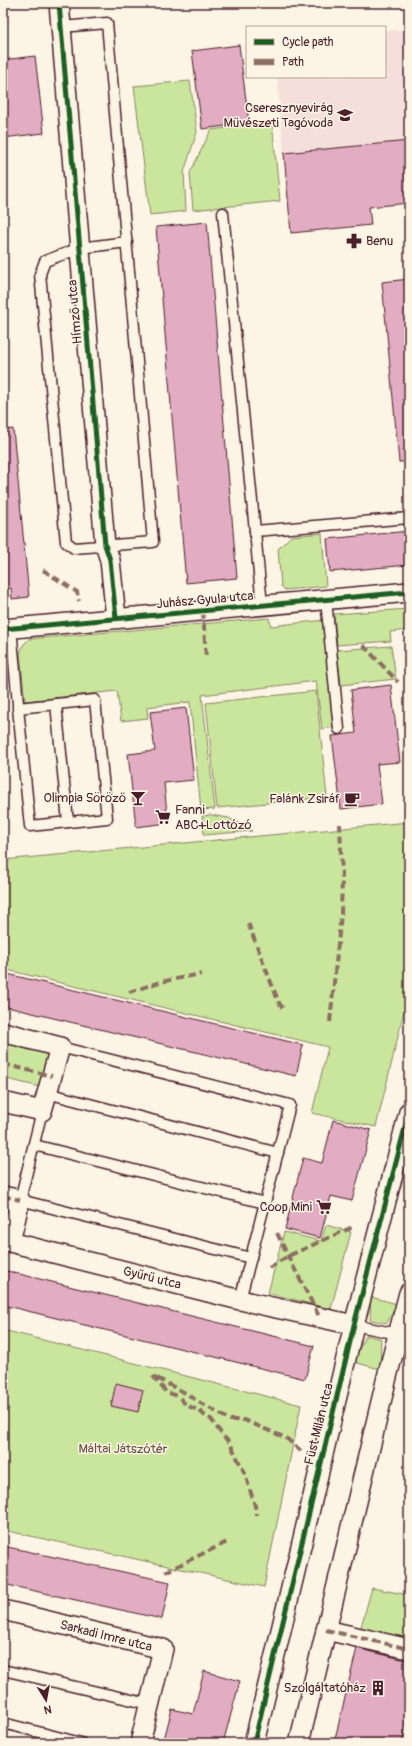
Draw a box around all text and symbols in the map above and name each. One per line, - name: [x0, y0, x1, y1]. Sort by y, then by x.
- legend: [246, 26, 386, 78]
- text: Cycle path: [282, 35, 334, 50]
- text: Path: [282, 55, 304, 70]
- place label: Cseresznyevirág Művészeti Tagóvoda: [223, 100, 333, 131]
- school or university icon: Cseresznyevirág Művészeti Tagóvoda: [336, 106, 354, 124]
- pharmacy icon: Benu: [345, 232, 363, 250]
- place label: Benu: [366, 233, 393, 249]
- street label: Hímző utca: [64, 279, 86, 345]
- street label: Juhász Gyula utca: [156, 588, 254, 612]
- bar icon: Olimpia Söröző: [129, 789, 147, 807]
- place label: Olimpia Söröző: [43, 790, 126, 806]
- cafe icon: Falánk Zsiráf: [343, 790, 361, 808]
- place label: Falánk Zsiráf: [269, 791, 341, 807]
- place label: Fanni ABC+Lottózó: [175, 802, 252, 833]
- supermarket icon: Fanni ABC+Lottózó: [154, 808, 172, 826]
- supermarket icon: Coop Mini: [315, 1198, 333, 1216]
- place label: Coop Mini: [260, 1199, 312, 1215]
- street label: Gyűrű utca: [121, 1263, 183, 1293]
- street label: Füst Milán utca: [301, 1381, 337, 1467]
- park label: Máltai Játszótér: [79, 1441, 168, 1457]
- street label: Sarkadi Imre utca: [58, 1617, 154, 1655]
- building icon: Szolgáltatóház: [369, 1679, 387, 1697]
- north arrow: [26, 1680, 66, 1720]
- place label: Szolgáltatóház: [284, 1680, 366, 1696]
- text: N: [42, 1702, 53, 1717]

